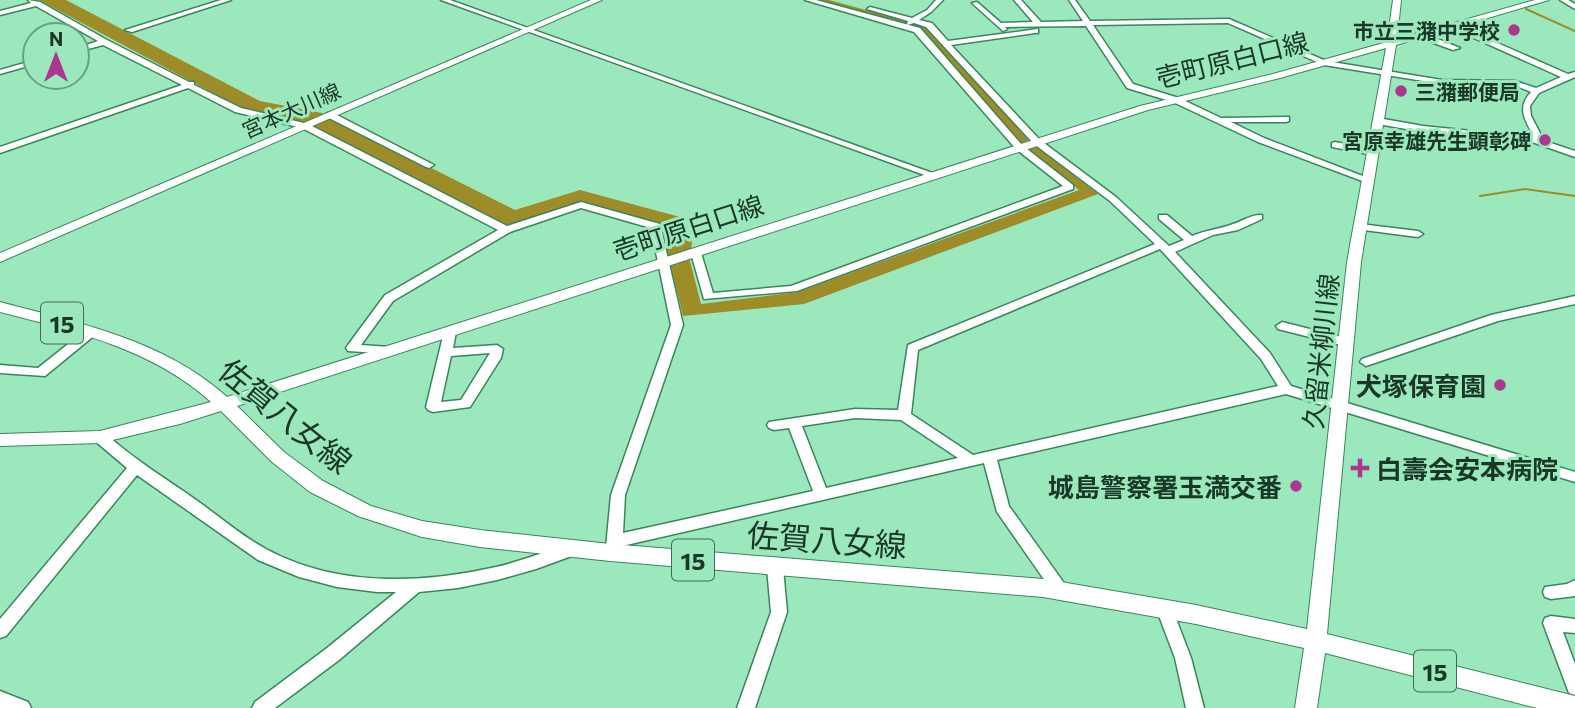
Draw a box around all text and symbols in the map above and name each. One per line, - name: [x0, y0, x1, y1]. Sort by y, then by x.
- place label: 市立三潴中学校: [1353, 18, 1500, 43]
- north arrow: [21, 21, 91, 91]
- marker: 市立三潴中学校: [1506, 22, 1522, 38]
- street label: 壱町原白口線: [1153, 25, 1311, 93]
- text: N: [49, 27, 63, 50]
- street label: 宮本大川線: [238, 77, 344, 143]
- place label: 三潴郵便局: [1415, 79, 1520, 104]
- marker: 三潴郵便局: [1393, 83, 1409, 99]
- place label: 宮原幸雄先生顕彰碑: [1342, 128, 1531, 153]
- marker: 宮原幸雄先生顕彰碑: [1537, 132, 1553, 148]
- street label: 壱町原白口線: [609, 188, 767, 266]
- street label: 久留米柳川線: [1296, 272, 1344, 430]
- road number: 15: [41, 302, 83, 344]
- street label: 佐賀八女線: [211, 349, 361, 481]
- place label: 犬塚保育園: [1356, 370, 1486, 401]
- marker: 犬塚保育園: [1492, 377, 1508, 393]
- place label: 白壽会安本病院: [1376, 453, 1558, 484]
- marker: 白壽会安本病院: [1350, 458, 1370, 478]
- place label: 城島警察署玉満交番: [1048, 471, 1282, 502]
- marker: 城島警察署玉満交番: [1288, 478, 1304, 494]
- street label: 佐賀八女線: [746, 513, 908, 565]
- road number: 15: [672, 540, 714, 580]
- road number: 15: [1414, 650, 1456, 692]

